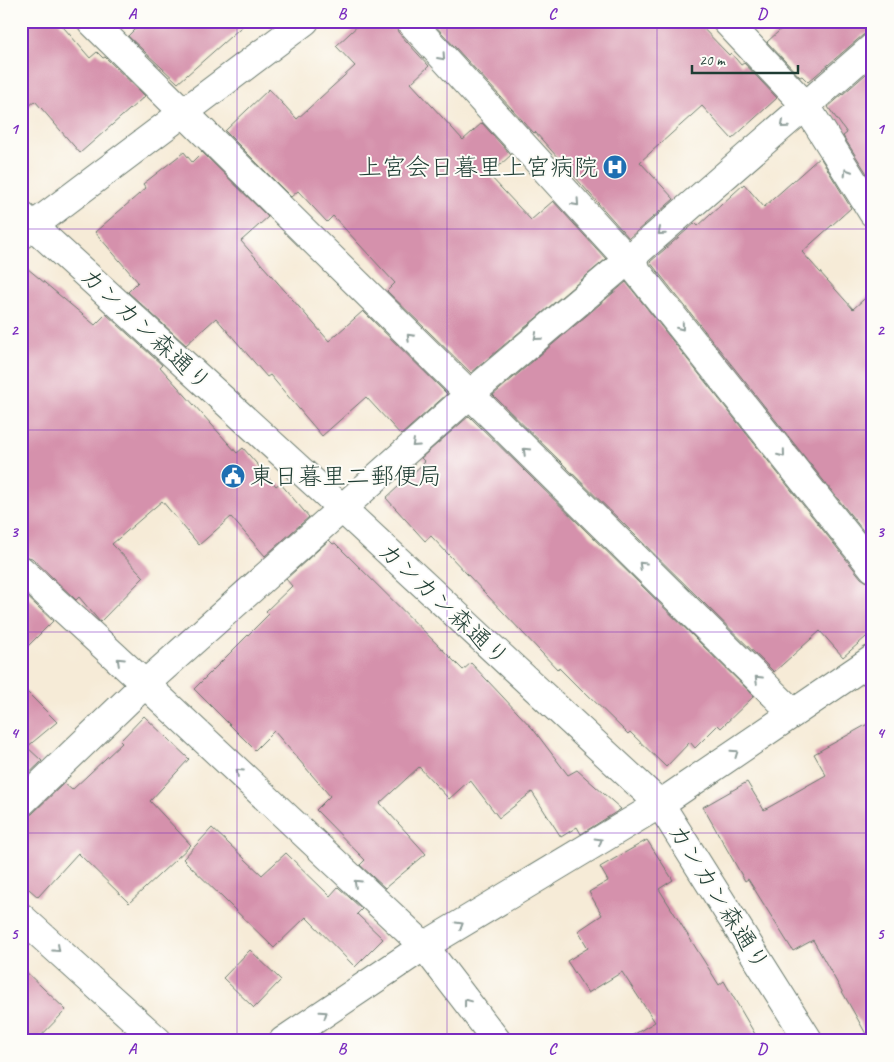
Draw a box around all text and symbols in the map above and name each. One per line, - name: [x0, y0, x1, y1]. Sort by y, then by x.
- text: A: [128, 4, 138, 24]
- text: B: [338, 4, 348, 24]
- text: C: [548, 4, 558, 24]
- text: D: [757, 4, 768, 24]
- scale bar: [692, 42, 798, 74]
- text: 20 m: [699, 51, 726, 70]
- one-way arrow: [437, 52, 446, 61]
- text: 1: [10, 119, 19, 139]
- one-way arrow: [780, 119, 789, 128]
- text: 1: [876, 119, 885, 139]
- place label: 上宮会日暮里上宮病院: [358, 152, 598, 182]
- hospital icon: 上宮会日暮里上宮病院: [602, 154, 628, 180]
- one-way arrow: [844, 168, 853, 177]
- one-way arrow: [570, 197, 579, 206]
- one-way arrow: [658, 226, 667, 234]
- street label: カンカン森通り: [74, 261, 218, 397]
- text: 2: [10, 320, 19, 340]
- text: 2: [876, 320, 885, 340]
- one-way arrow: [675, 321, 683, 330]
- one-way arrow: [534, 331, 543, 340]
- one-way arrow: [407, 334, 416, 343]
- one-way arrow: [411, 438, 420, 447]
- one-way arrow: [523, 448, 532, 457]
- one-way arrow: [777, 448, 785, 457]
- place label: 東日暮里二郵便局: [250, 461, 442, 491]
- public building icon: 東日暮里二郵便局: [220, 463, 246, 489]
- text: 3: [10, 522, 19, 542]
- text: 3: [876, 522, 885, 542]
- street label: カンカン森通り: [372, 536, 516, 672]
- one-way arrow: [639, 562, 648, 571]
- one-way arrow: [117, 658, 126, 667]
- one-way arrow: [755, 675, 764, 684]
- text: 4: [10, 723, 19, 743]
- text: 4: [876, 723, 885, 743]
- one-way arrow: [729, 750, 739, 759]
- one-way arrow: [235, 769, 244, 778]
- street label: カンカン森通り: [662, 818, 776, 976]
- one-way arrow: [593, 837, 602, 847]
- one-way arrow: [354, 880, 363, 889]
- one-way arrow: [454, 922, 463, 932]
- text: 5: [11, 924, 20, 944]
- text: 5: [877, 924, 886, 944]
- one-way arrow: [52, 944, 61, 953]
- one-way arrow: [464, 998, 473, 1008]
- one-way arrow: [318, 1011, 327, 1020]
- text: A: [128, 1039, 138, 1059]
- text: B: [338, 1039, 348, 1059]
- text: C: [548, 1039, 558, 1059]
- text: D: [757, 1039, 768, 1059]

